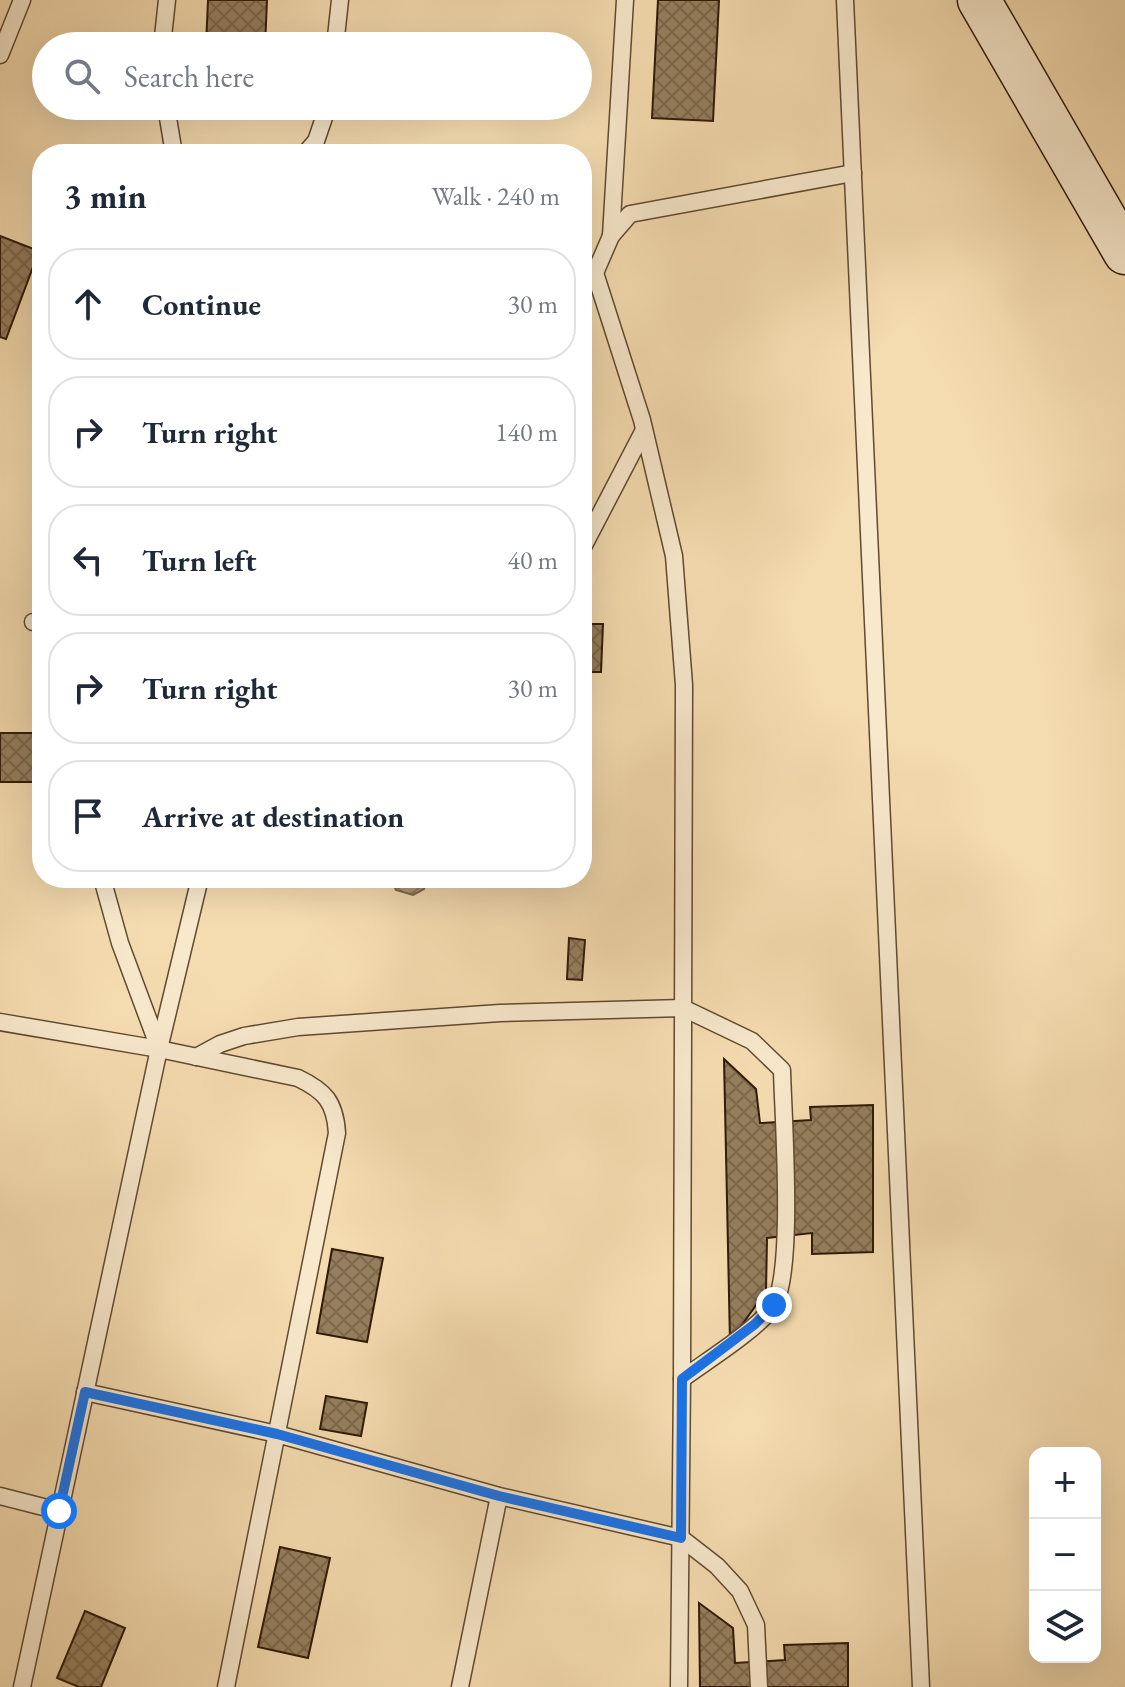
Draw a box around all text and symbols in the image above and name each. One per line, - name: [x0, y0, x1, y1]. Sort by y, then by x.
- search box: [32, 32, 592, 120]
- icon: search: [60, 54, 104, 98]
- text: Search here: [124, 57, 254, 96]
- text: 3 min: [64, 174, 147, 218]
- text: Walk · 240 m: [432, 179, 560, 213]
- icon: ahead: [66, 282, 110, 326]
- text: Continue: [142, 285, 261, 324]
- text: 30 m: [508, 287, 558, 321]
- icon: right: [66, 410, 110, 454]
- text: Turn right: [142, 413, 278, 452]
- text: 140 m: [495, 415, 558, 449]
- icon: left: [66, 538, 110, 582]
- text: Turn left: [142, 541, 256, 580]
- text: 40 m: [508, 543, 558, 577]
- icon: right: [66, 666, 110, 710]
- text: Turn right: [142, 669, 278, 708]
- text: 30 m: [508, 671, 558, 705]
- icon: arrive: [66, 794, 110, 838]
- text: Arrive at destination: [142, 797, 404, 836]
- route end: [756, 1287, 792, 1323]
- map controls: [1029, 1447, 1101, 1663]
- button: +: [1029, 1447, 1101, 1519]
- route start: [41, 1493, 77, 1529]
- button: −: [1029, 1519, 1101, 1591]
- button: layers: [1029, 1591, 1101, 1663]

